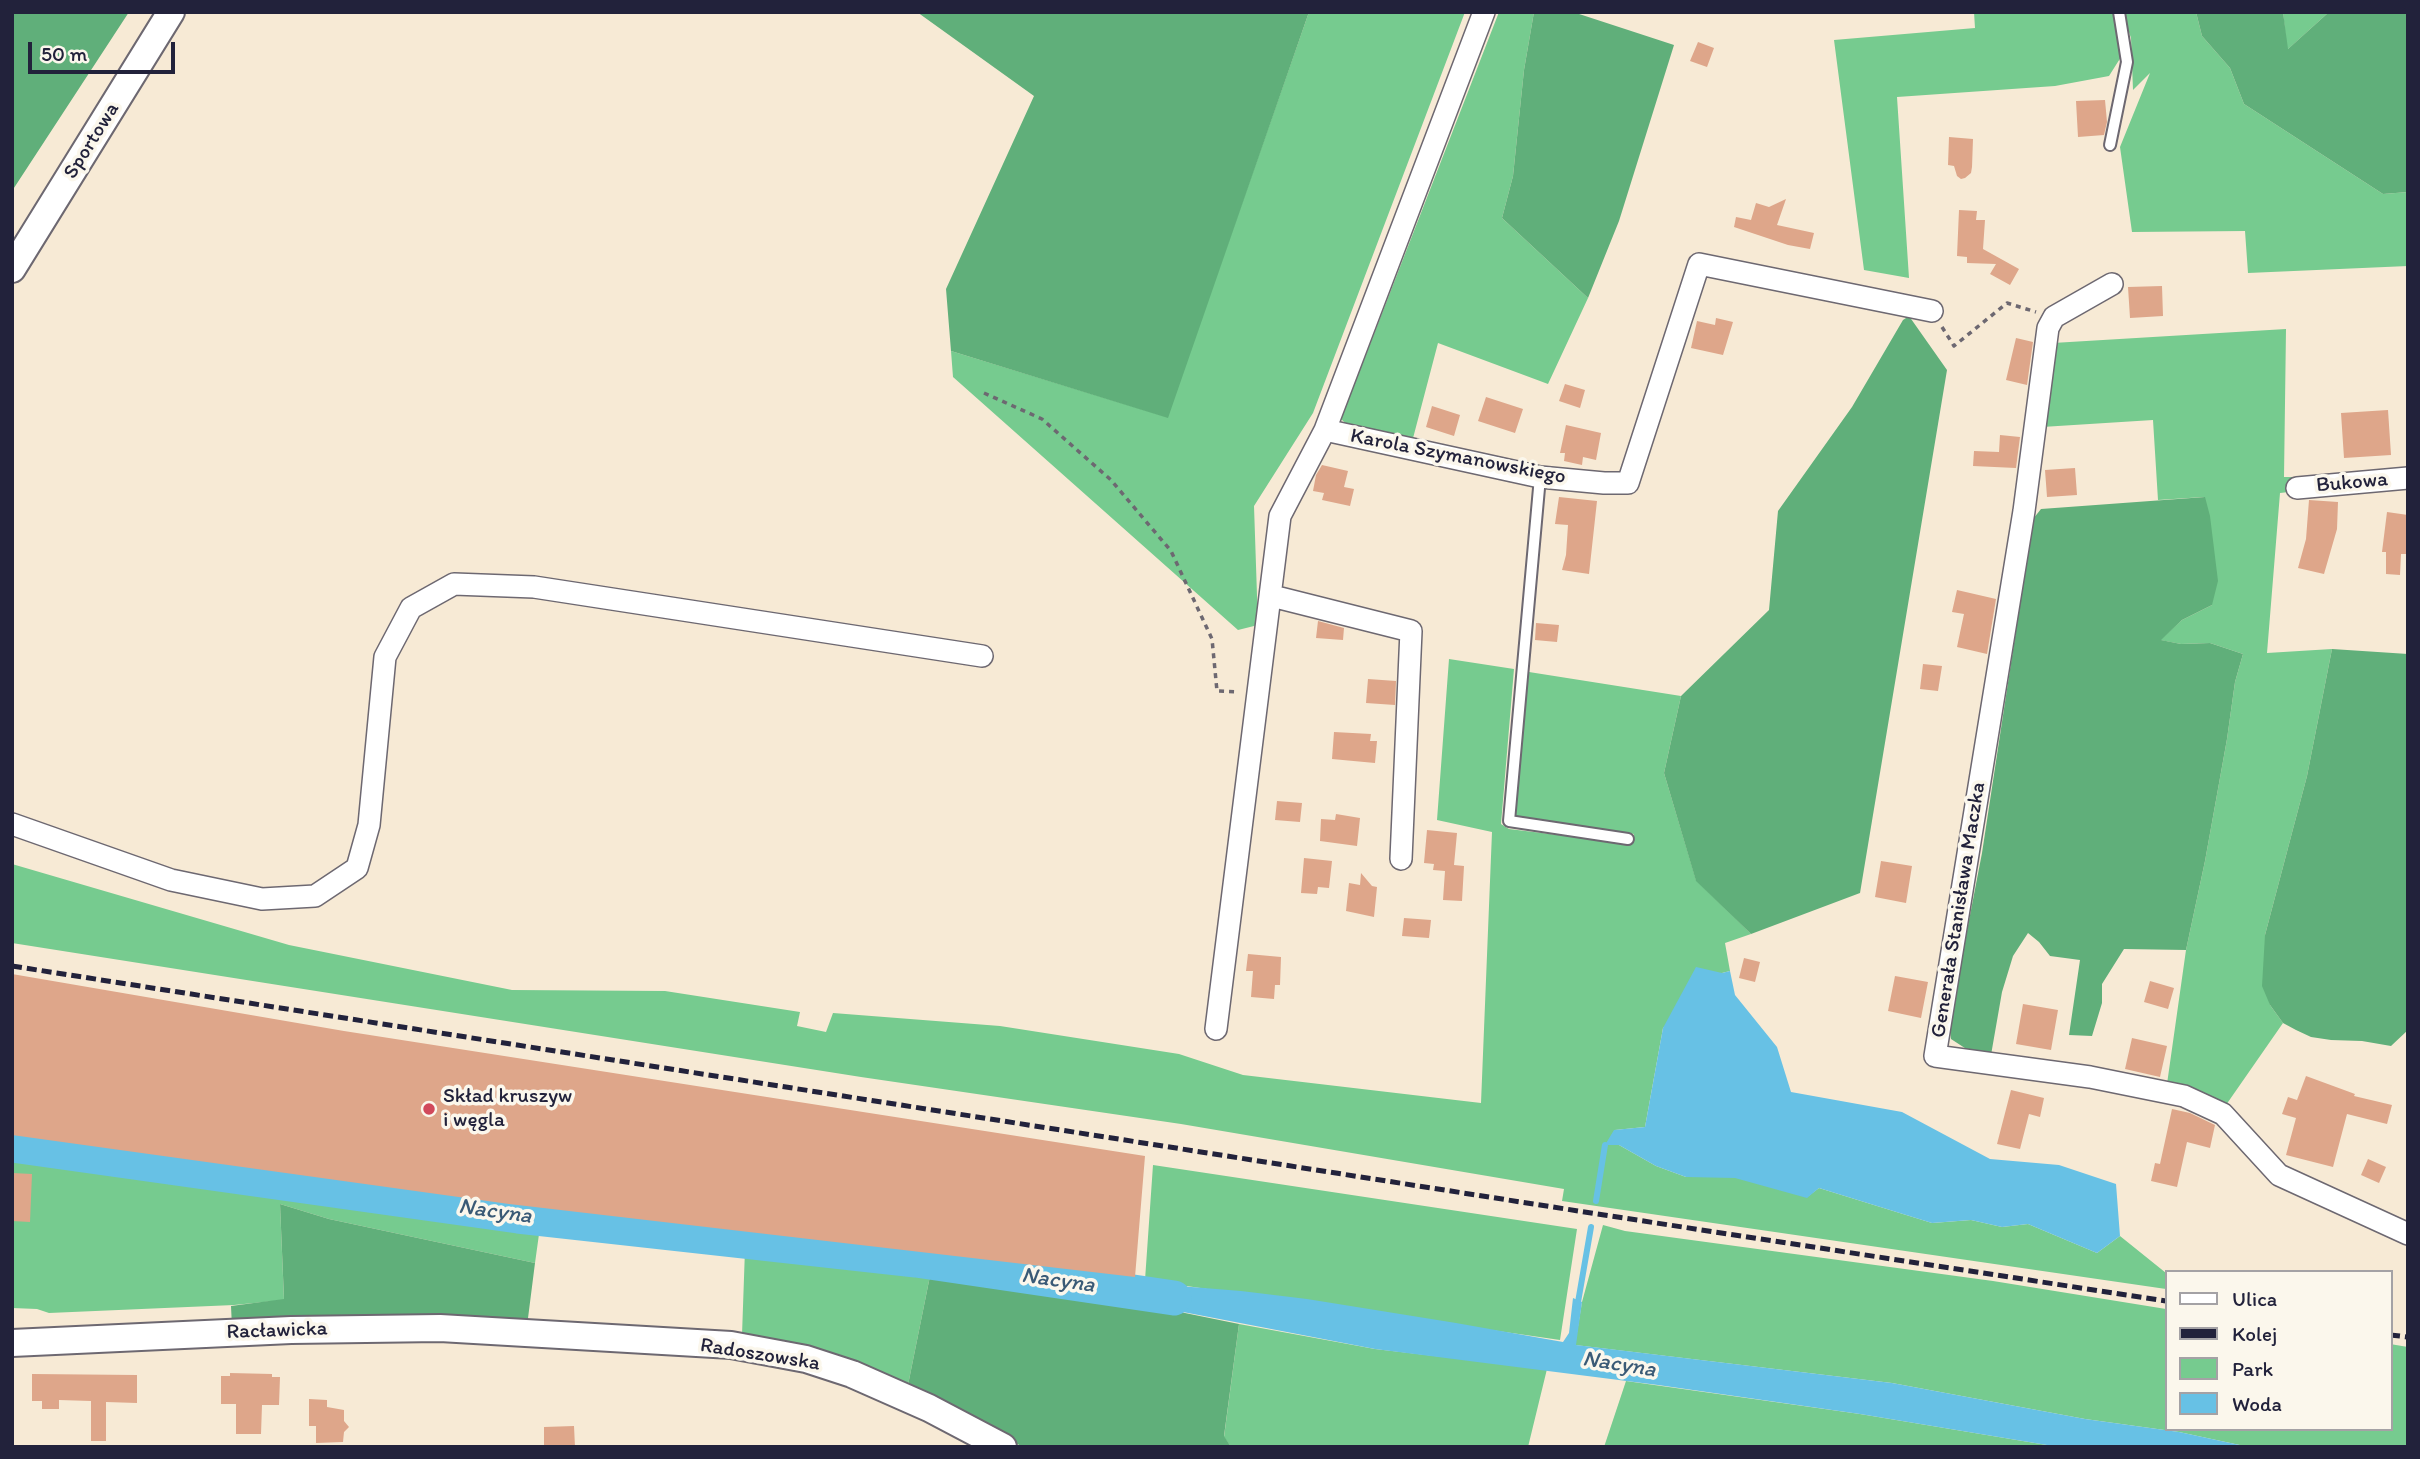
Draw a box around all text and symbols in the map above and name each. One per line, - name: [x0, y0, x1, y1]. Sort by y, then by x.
- scale bar: [32, 28, 178, 72]
- text: 50 m: [41, 41, 87, 66]
- street label: Sportowa: [59, 98, 125, 184]
- street label: Karola Szymanowskiego: [1348, 424, 1568, 490]
- street label: Bukowa: [2315, 467, 2389, 499]
- street label: Generała Stanisława Maczka: [1926, 780, 1992, 1040]
- place label: Skład kruszyw i węgla: [443, 1084, 572, 1134]
- marker: Skład kruszyw i węgla: [421, 1101, 437, 1117]
- water label: Nacyna: [457, 1193, 533, 1231]
- water label: Nacyna: [1020, 1262, 1096, 1300]
- legend: [2164, 1270, 2392, 1431]
- text: Ulica: [2232, 1286, 2277, 1311]
- street label: Racławicka: [226, 1317, 328, 1345]
- text: Kolej: [2232, 1321, 2277, 1346]
- street label: Radoszowska: [698, 1333, 822, 1377]
- water label: Nacyna: [1581, 1346, 1657, 1384]
- text: Park: [2232, 1356, 2273, 1381]
- text: Woda: [2232, 1391, 2282, 1416]

